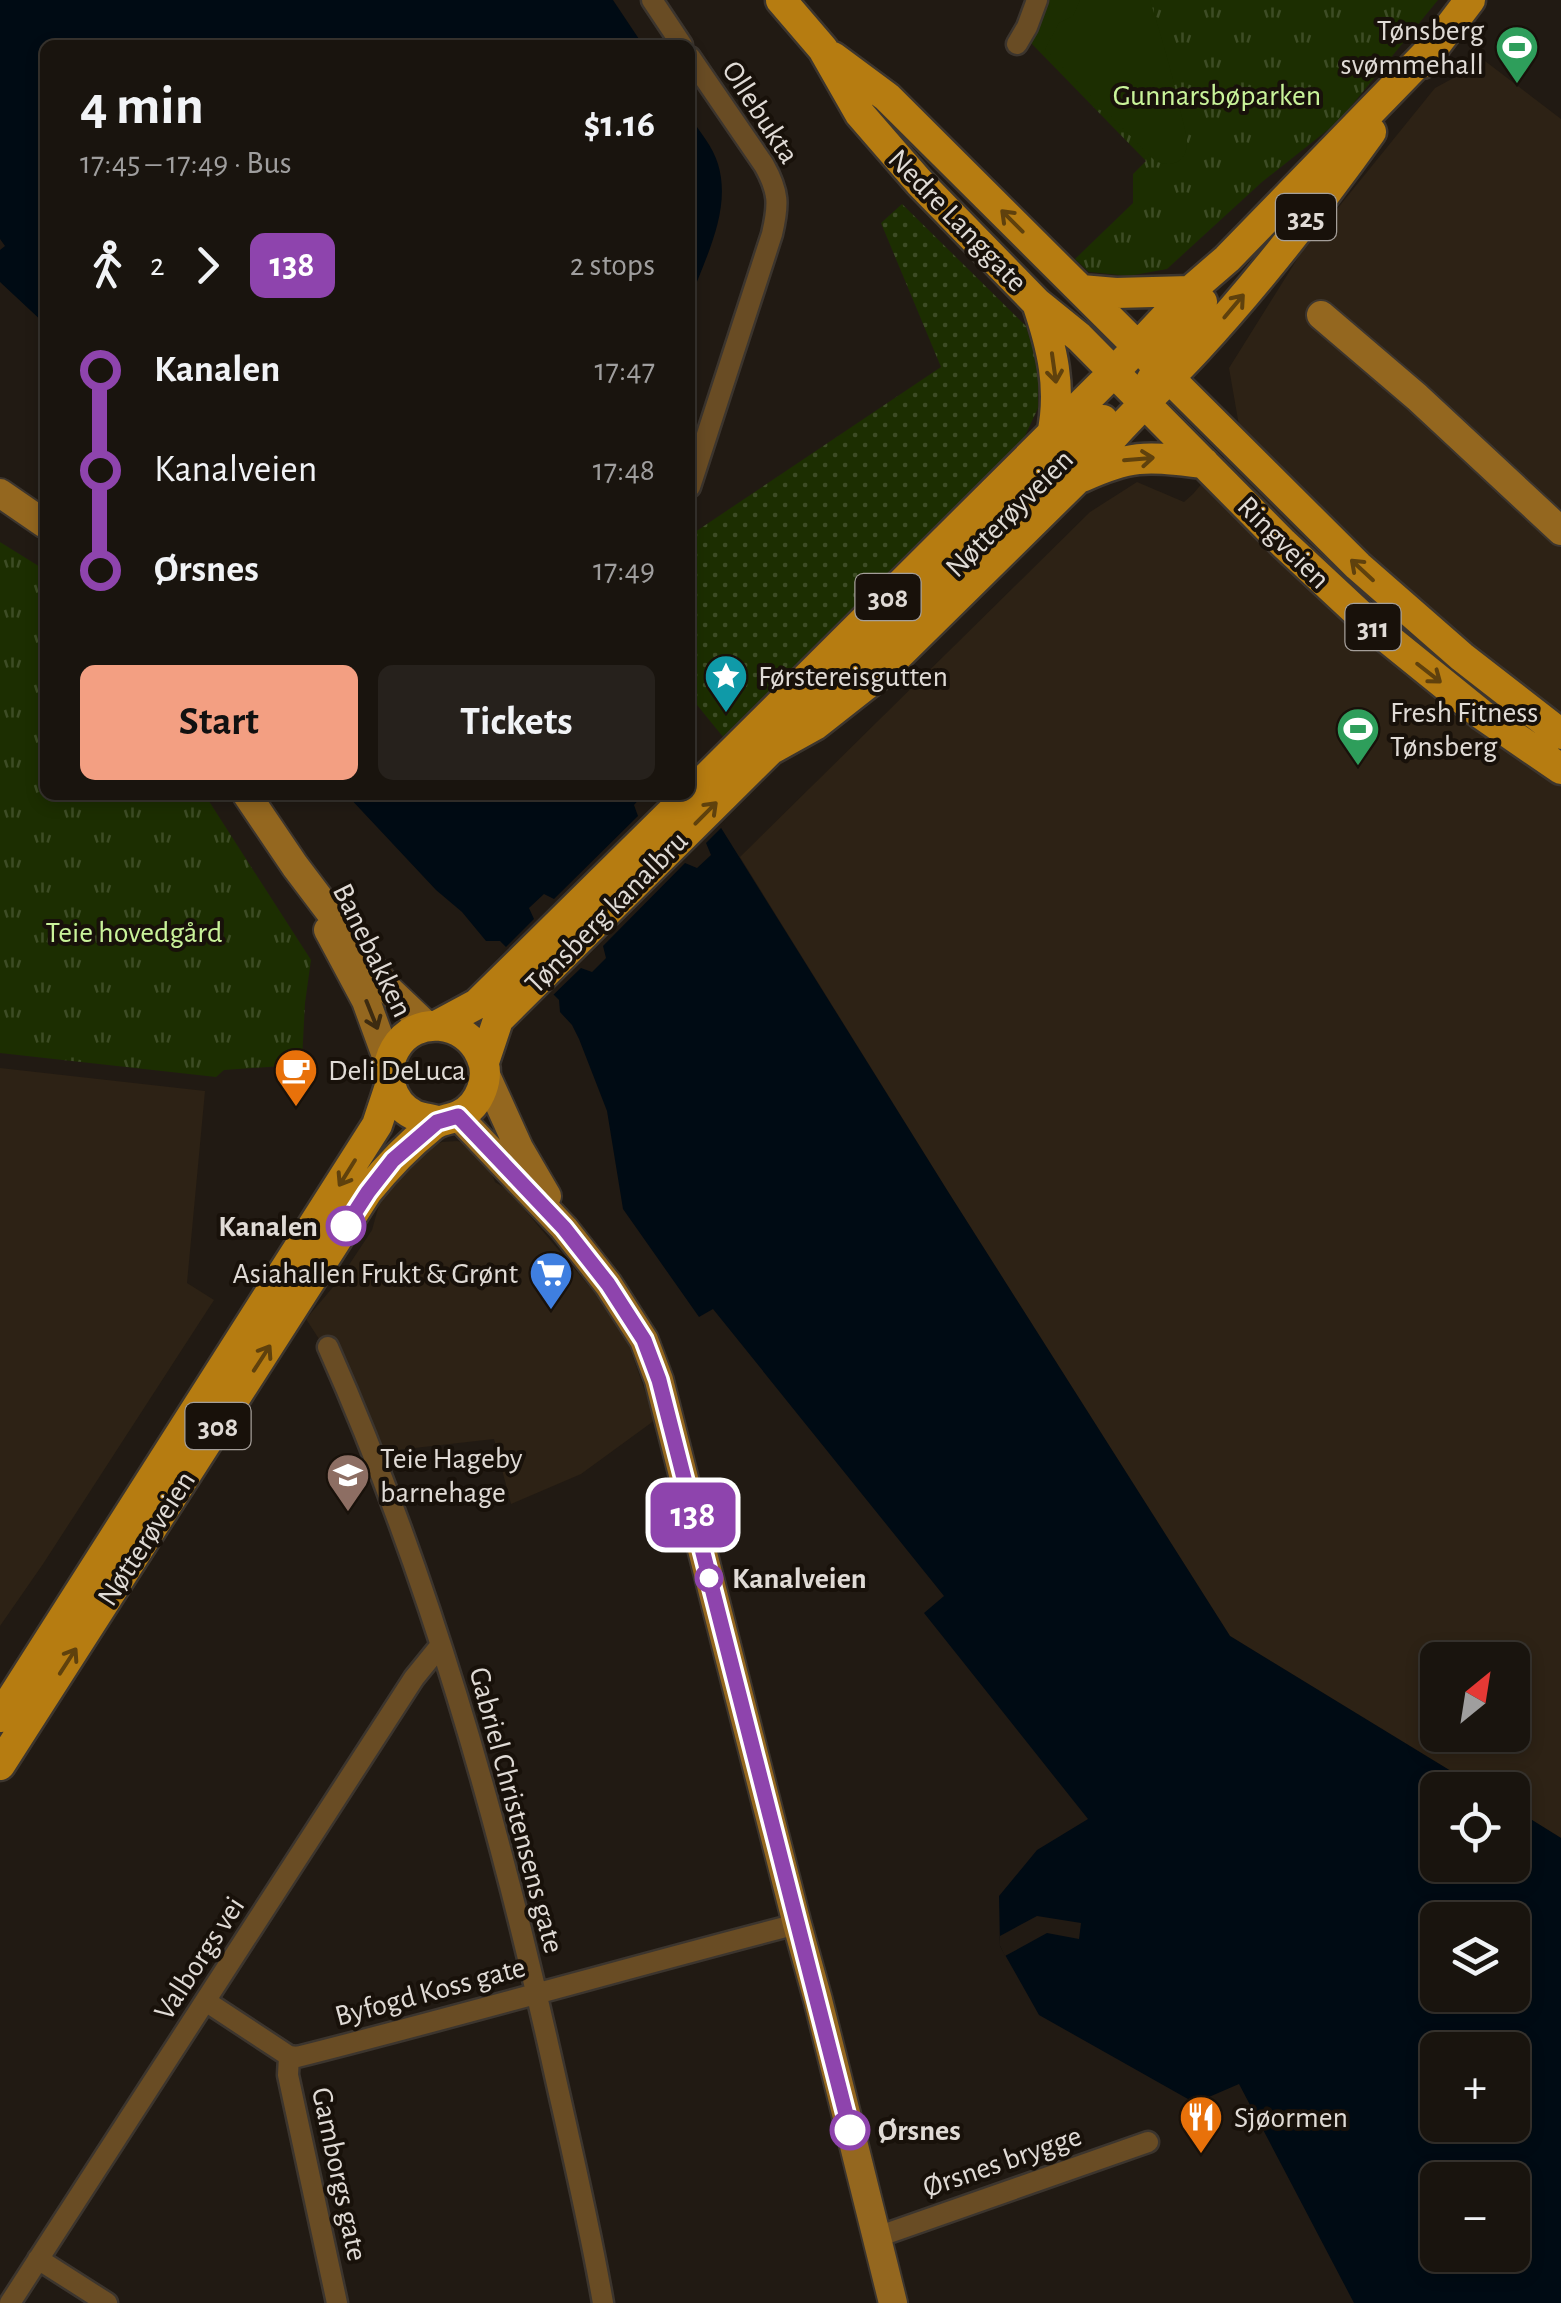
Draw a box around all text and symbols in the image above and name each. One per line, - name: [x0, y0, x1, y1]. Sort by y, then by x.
- place label: Tønsberg svømmehall: [1340, 16, 1484, 80]
- sports icon: Tønsberg svømmehall: [1494, 24, 1540, 85]
- street label: Ollebukta: [716, 56, 804, 169]
- text: 4 min: [80, 79, 204, 134]
- park label: Gunnarsbøparken: [1113, 81, 1321, 111]
- text: $1.16: [583, 106, 655, 144]
- street label: Nedre Langgate: [882, 144, 1032, 298]
- text: 17:45 – 17:49 · Bus: [80, 147, 292, 179]
- road number: 325: [1276, 194, 1336, 240]
- one-way arrow: [1000, 209, 1024, 233]
- icon: walk: [80, 238, 135, 293]
- icon: forward: [180, 238, 235, 293]
- text: 138: [270, 248, 315, 283]
- text: 2: [150, 249, 165, 281]
- text: 2 stops: [570, 249, 655, 281]
- one-way arrow: [1223, 293, 1245, 319]
- text: Kanalen: [154, 351, 280, 389]
- one-way arrow: [1045, 351, 1064, 383]
- text: 17:47: [595, 354, 655, 386]
- street label: Nøtterøyveien: [940, 444, 1079, 583]
- one-way arrow: [1122, 449, 1155, 468]
- text: Kanalveien: [154, 451, 317, 489]
- text: 17:48: [593, 454, 655, 486]
- street label: Ringveien: [1231, 491, 1335, 595]
- text: Ørsnes: [154, 551, 259, 589]
- text: 17:49: [593, 554, 655, 586]
- one-way arrow: [1350, 559, 1375, 582]
- road number: 308: [856, 574, 920, 620]
- road number: 311: [1346, 604, 1400, 650]
- place icon: Førstereisgutten: [703, 653, 749, 714]
- place label: Førstereisgutten: [758, 662, 948, 692]
- one-way arrow: [1415, 662, 1442, 683]
- button: Start: [80, 665, 358, 780]
- button: Tickets: [378, 665, 655, 780]
- place label: Fresh Fitness Tønsberg: [1390, 698, 1538, 762]
- sports icon: Fresh Fitness Tønsberg: [1335, 706, 1381, 767]
- one-way arrow: [693, 801, 717, 825]
- street label: Tønsberg kanalbru: [520, 826, 694, 1000]
- street label: Banebakken: [327, 879, 417, 1022]
- park label: Teie hovedgård: [45, 918, 223, 948]
- one-way arrow: [364, 999, 382, 1030]
- cafe icon: Deli DeLuca: [273, 1047, 319, 1108]
- place label: Deli DeLuca: [328, 1056, 466, 1086]
- one-way arrow: [337, 1158, 357, 1187]
- marker: Kanalen: [327, 1207, 365, 1245]
- place label: Kanalen: [218, 1212, 318, 1242]
- supermarket icon: Asiahallen Frukt & Grønt: [528, 1250, 574, 1311]
- place label: Asiahallen Frukt & Grønt: [232, 1259, 518, 1289]
- one-way arrow: [252, 1344, 273, 1373]
- road number: 308: [186, 1403, 250, 1449]
- place label: Teie Hageby barnehage: [380, 1444, 523, 1508]
- school or university icon: Teie Hageby barnehage: [325, 1452, 371, 1513]
- street label: Nøtterøveien: [92, 1466, 201, 1611]
- line badge: 138: [636, 1482, 750, 1548]
- text: 138: [671, 1498, 715, 1533]
- place label: Kanalveien: [732, 1564, 867, 1594]
- marker: Kanalveien: [696, 1565, 722, 1591]
- north arrow: [1420, 1642, 1530, 1752]
- map controls: [1420, 1642, 1530, 2272]
- one-way arrow: [57, 1647, 78, 1675]
- street label: Gabriel Christensens gate: [463, 1664, 569, 1956]
- button: locate: [1420, 1772, 1530, 1882]
- street label: Valborgs vei: [149, 1892, 251, 2025]
- button: layers: [1420, 1902, 1530, 2012]
- street label: Byfogd Koss gate: [332, 1952, 529, 2032]
- button: +: [1420, 2032, 1530, 2142]
- street label: Gamborgs gate: [306, 2085, 372, 2264]
- restaurant icon: Sjøormen: [1178, 2094, 1224, 2155]
- place label: Sjøormen: [1234, 2103, 1348, 2133]
- marker: Ørsnes: [831, 2111, 869, 2149]
- place label: Ørsnes: [878, 2116, 961, 2146]
- street label: Ørsnes brygge: [919, 2121, 1085, 2203]
- button: −: [1420, 2162, 1530, 2272]

